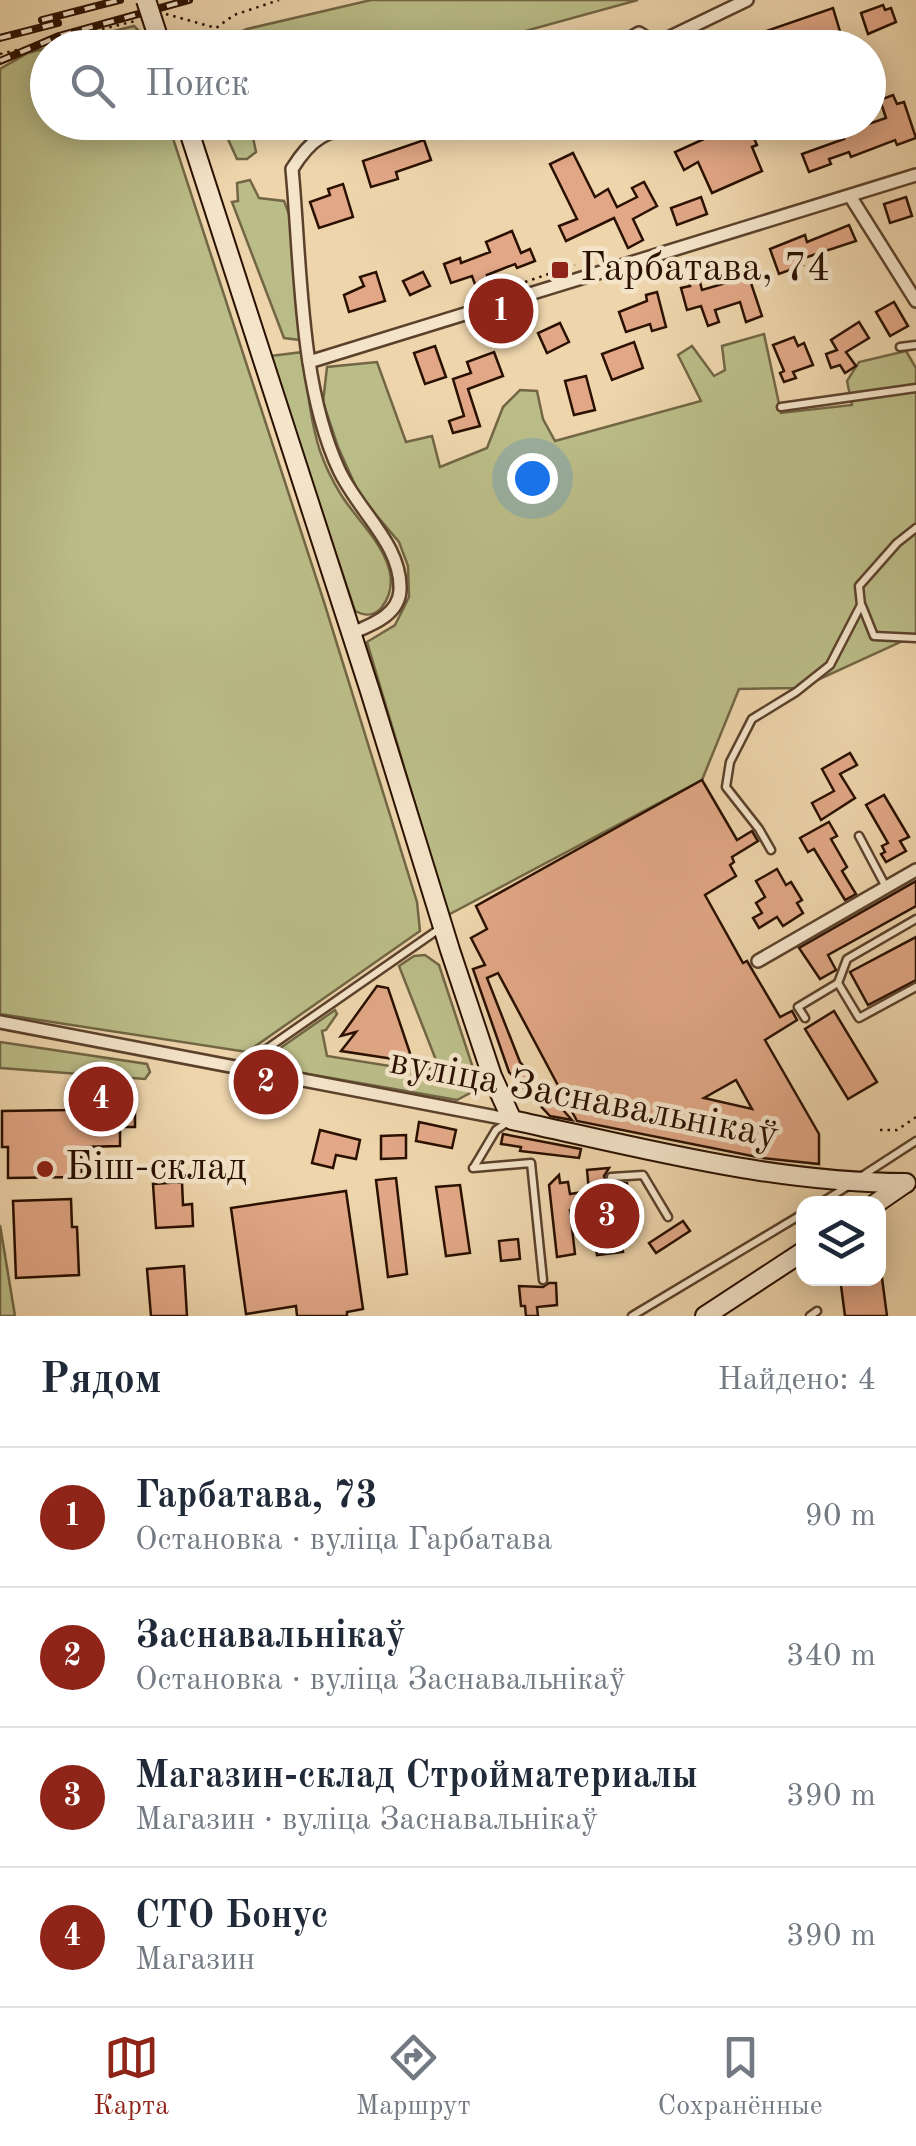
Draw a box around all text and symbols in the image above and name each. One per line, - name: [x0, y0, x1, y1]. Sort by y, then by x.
- search box: [30, 30, 886, 140]
- icon: search: [65, 58, 120, 113]
- text: Поиск: [145, 66, 250, 104]
- place label: Гарбатава, 74: [580, 250, 830, 290]
- marker: Гарбатава, 74: [549, 259, 571, 281]
- pin: 1: [468, 274, 534, 348]
- your location: [507, 453, 558, 504]
- street label: вуліца Заснавальнікаў: [386, 1043, 782, 1157]
- pin: 2: [234, 1044, 298, 1120]
- pin: 4: [68, 1062, 134, 1136]
- place label: Біш-склад: [65, 1149, 247, 1189]
- marker: Біш-склад: [34, 1158, 56, 1180]
- pin: 3: [574, 1178, 640, 1254]
- map controls: [796, 1196, 886, 1286]
- button: layers: [796, 1196, 886, 1286]
- text: Рядом: [40, 1360, 162, 1402]
- text: Найдено: 4: [717, 1365, 876, 1397]
- text: Гарбатава, 73: [135, 1478, 377, 1516]
- text: 1: [63, 1501, 82, 1533]
- text: 90 m: [805, 1501, 876, 1533]
- text: Остановка · вуліца Гарбатава: [135, 1525, 553, 1557]
- text: Заснавальнікаў: [135, 1618, 406, 1656]
- text: 2: [63, 1641, 82, 1673]
- text: 340 m: [786, 1641, 876, 1673]
- text: Остановка · вуліца Заснавальнікаў: [135, 1665, 626, 1697]
- text: Магазин-склад Стройматериалы: [135, 1758, 698, 1796]
- text: 3: [63, 1781, 82, 1813]
- text: 390 m: [786, 1781, 876, 1813]
- text: Магазин · вуліца Заснавальнікаў: [135, 1805, 598, 1837]
- text: СТО Бонус: [135, 1898, 329, 1936]
- text: 4: [63, 1921, 82, 1953]
- text: 390 m: [786, 1921, 876, 1953]
- text: Магазин: [135, 1945, 255, 1977]
- tab: Карта: [93, 2030, 169, 2125]
- tab: Маршрут: [356, 2030, 471, 2125]
- tab: Сохранённые: [657, 2030, 823, 2125]

